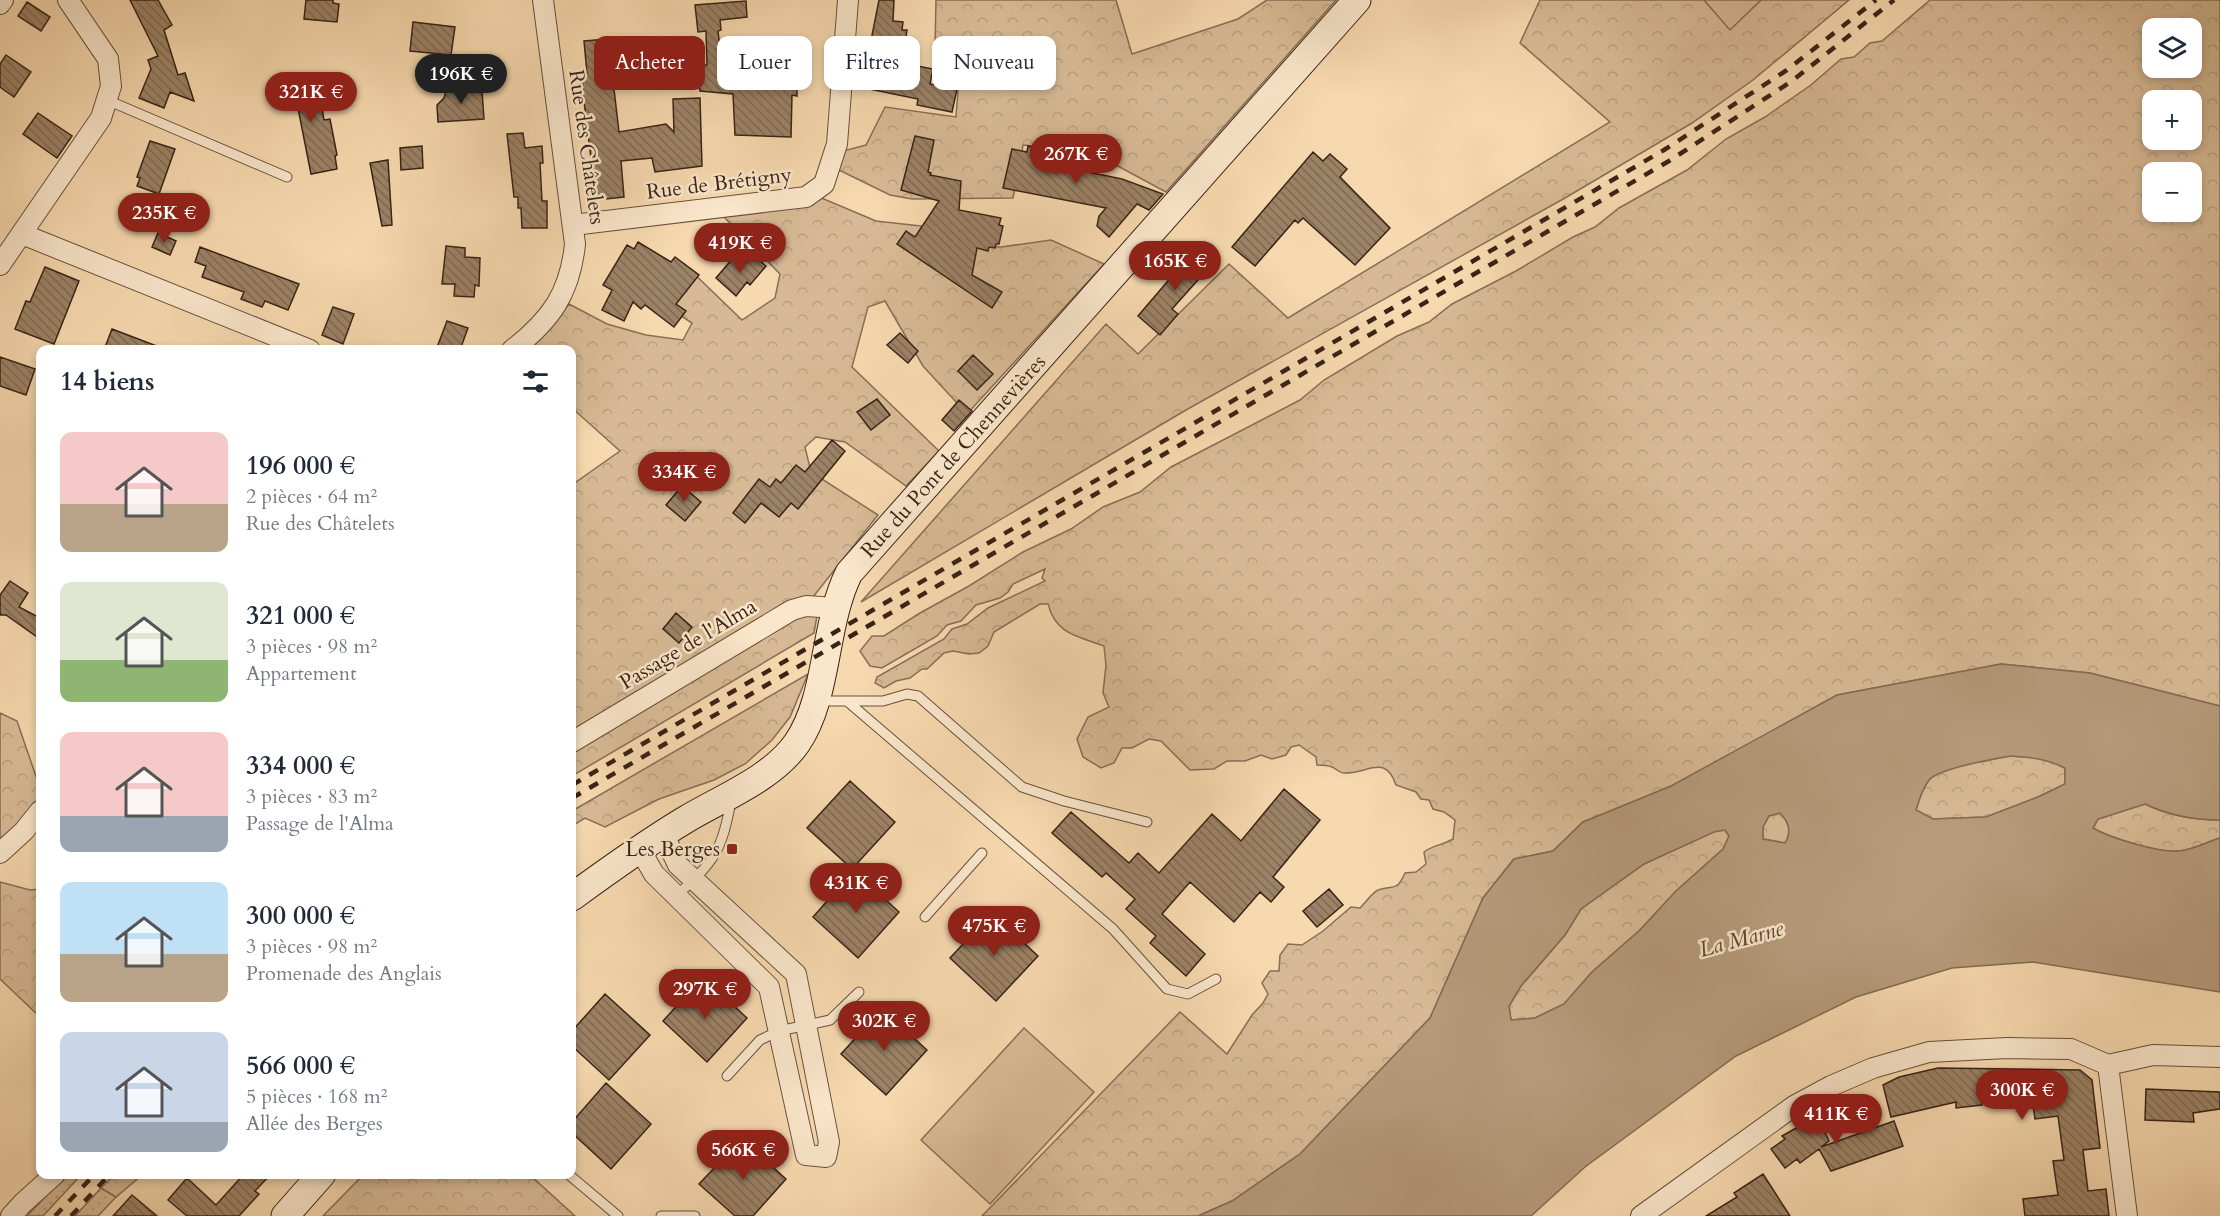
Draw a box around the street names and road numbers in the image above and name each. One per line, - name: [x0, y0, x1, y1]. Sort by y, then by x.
- street label: Rue des Châtelets: [561, 68, 612, 226]
- street label: Rue de Brétigny: [645, 160, 793, 207]
- street label: Rue du Pont de Chennevières: [854, 348, 1053, 564]
- street label: Passage de l'Alma: [614, 592, 762, 697]

